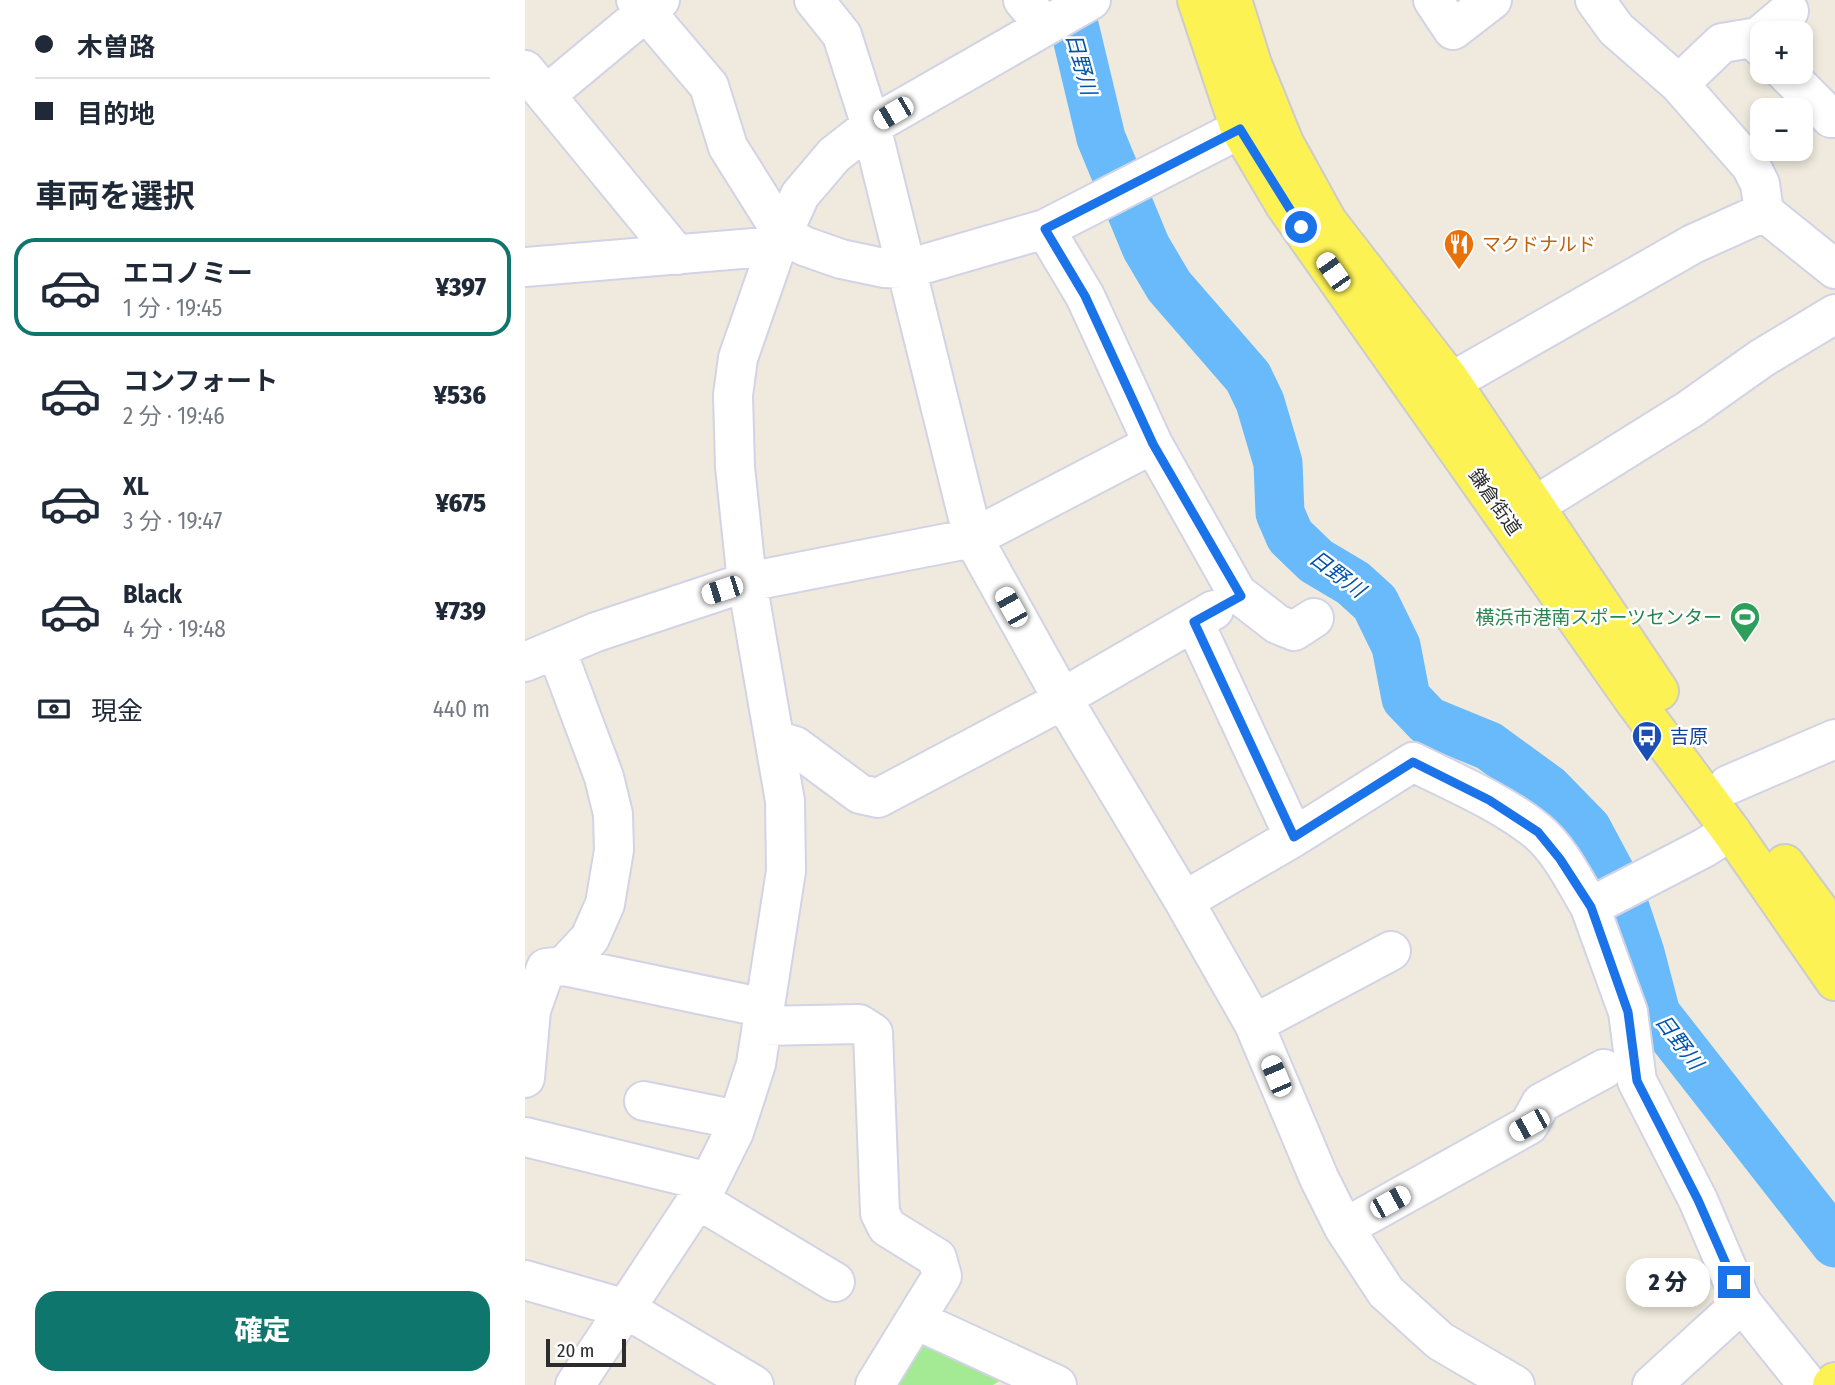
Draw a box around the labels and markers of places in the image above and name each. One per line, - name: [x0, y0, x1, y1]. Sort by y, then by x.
- restaurant icon: マクドナルド: [1442, 227, 1476, 271]
- place label: マクドナルド: [1482, 233, 1596, 256]
- sports icon: 横浜市港南スポーツセンター: [1728, 600, 1762, 644]
- place label: 横浜市港南スポーツセンター: [1475, 606, 1722, 629]
- bus stop icon: 吉原: [1630, 719, 1664, 763]
- place label: 吉原: [1670, 725, 1708, 748]

